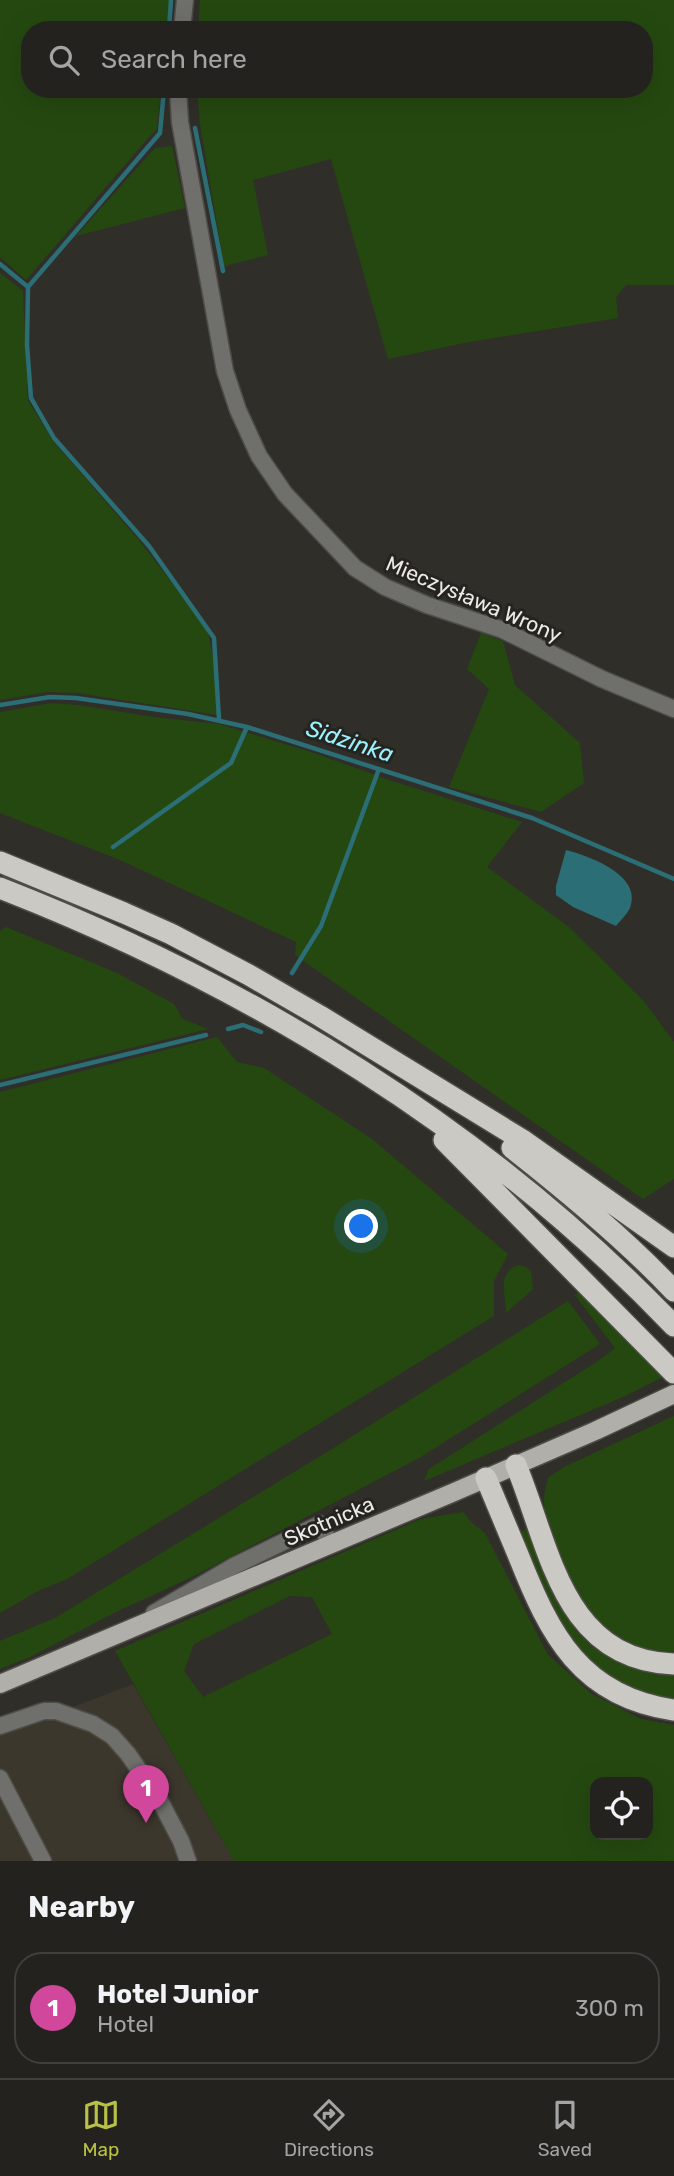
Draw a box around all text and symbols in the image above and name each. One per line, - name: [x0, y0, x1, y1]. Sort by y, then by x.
- search box: [21, 21, 653, 98]
- icon: search: [45, 41, 83, 79]
- text: Search here: [101, 44, 247, 75]
- street label: Mieczysława Wrony: [382, 551, 566, 647]
- water label: Sidzinka: [303, 714, 397, 768]
- your location: [344, 1209, 378, 1243]
- street label: Skotnicka: [280, 1491, 378, 1551]
- pin: 1: [123, 1765, 169, 1823]
- map controls: [590, 1777, 653, 1840]
- button: locate: [590, 1777, 653, 1840]
- text: Nearby: [28, 1889, 135, 1925]
- text: Hotel Junior: [97, 1979, 259, 2010]
- text: 1: [47, 1994, 59, 2022]
- text: 300 m: [575, 1994, 644, 2022]
- text: Hotel: [97, 2010, 154, 2038]
- tab: Map: [82, 2096, 120, 2161]
- tab: Directions: [284, 2096, 374, 2161]
- tab: Saved: [538, 2096, 592, 2161]

